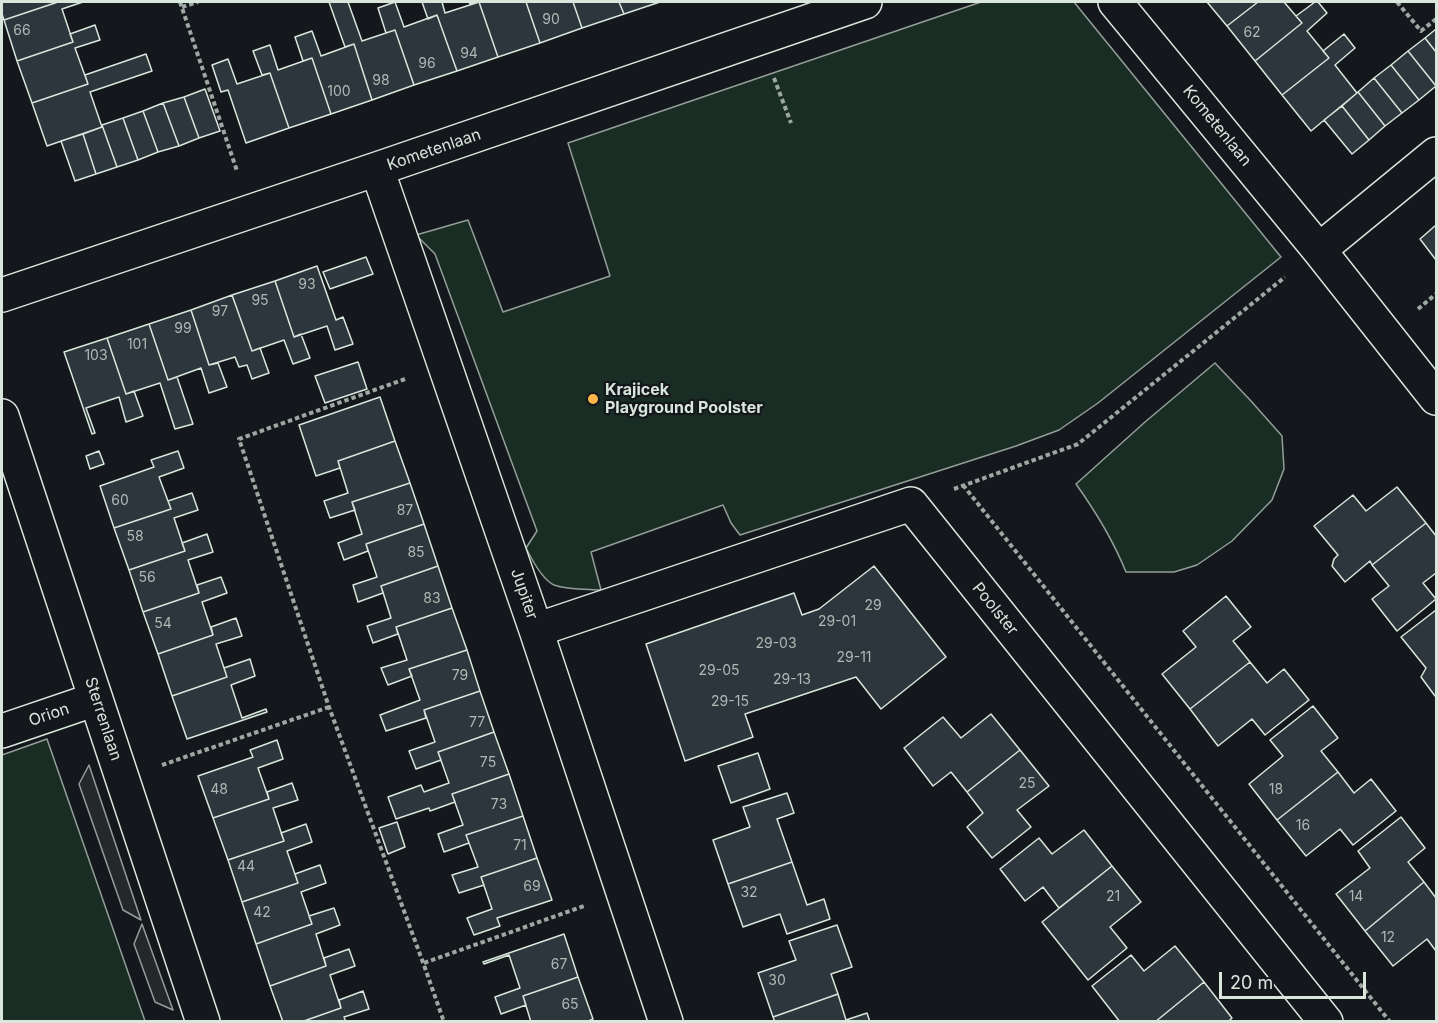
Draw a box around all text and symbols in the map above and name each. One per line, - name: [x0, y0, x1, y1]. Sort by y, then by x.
- house number: 90: [542, 12, 560, 28]
- house number: 66: [13, 23, 31, 39]
- house number: 62: [1243, 25, 1261, 41]
- house number: 94: [460, 46, 478, 62]
- house number: 96: [418, 56, 436, 72]
- house number: 98: [372, 73, 390, 89]
- street label: Kometenlaan: [1179, 82, 1255, 170]
- house number: 100: [327, 84, 351, 100]
- street label: Kometenlaan: [384, 125, 484, 175]
- house number: 93: [298, 277, 316, 293]
- house number: 95: [251, 293, 269, 309]
- house number: 97: [212, 304, 228, 320]
- house number: 99: [174, 321, 192, 337]
- house number: 101: [127, 337, 147, 353]
- house number: 103: [84, 348, 108, 364]
- place label: Krajicek Playground Poolster: [605, 380, 763, 418]
- marker: Krajicek Playground Poolster: [586, 392, 600, 406]
- house number: 60: [111, 493, 129, 509]
- house number: 87: [397, 503, 413, 519]
- house number: 58: [126, 529, 144, 545]
- house number: 85: [407, 545, 425, 561]
- street label: Jupiter: [506, 566, 542, 622]
- house number: 56: [138, 570, 156, 586]
- street label: Poolster: [968, 579, 1022, 639]
- house number: 83: [423, 591, 441, 607]
- house number: 29: [864, 598, 882, 614]
- house number: 29-01: [818, 614, 856, 630]
- house number: 54: [154, 616, 172, 632]
- house number: 29-03: [755, 636, 797, 652]
- house number: 29-11: [836, 650, 872, 666]
- house number: 29-05: [698, 663, 740, 679]
- house number: 79: [452, 668, 468, 684]
- house number: 29-13: [773, 672, 811, 688]
- street label: Sterrenlaan: [80, 675, 126, 763]
- house number: 29-15: [711, 694, 749, 710]
- street label: Orion: [26, 699, 72, 731]
- house number: 77: [469, 715, 485, 731]
- house number: 75: [480, 755, 496, 771]
- house number: 25: [1018, 776, 1036, 792]
- house number: 48: [210, 782, 228, 798]
- house number: 18: [1269, 782, 1283, 798]
- house number: 73: [491, 797, 507, 813]
- house number: 16: [1296, 818, 1310, 834]
- house number: 71: [513, 838, 527, 854]
- house number: 44: [237, 859, 255, 875]
- house number: 69: [523, 879, 541, 895]
- house number: 32: [740, 885, 758, 901]
- house number: 21: [1106, 889, 1120, 905]
- house number: 14: [1349, 889, 1363, 905]
- house number: 42: [253, 905, 271, 921]
- house number: 12: [1381, 930, 1395, 946]
- house number: 67: [551, 957, 567, 973]
- scale bar: [1222, 960, 1369, 998]
- text: 20 m: [1230, 972, 1273, 993]
- house number: 30: [768, 973, 786, 989]
- house number: 65: [561, 997, 579, 1013]

